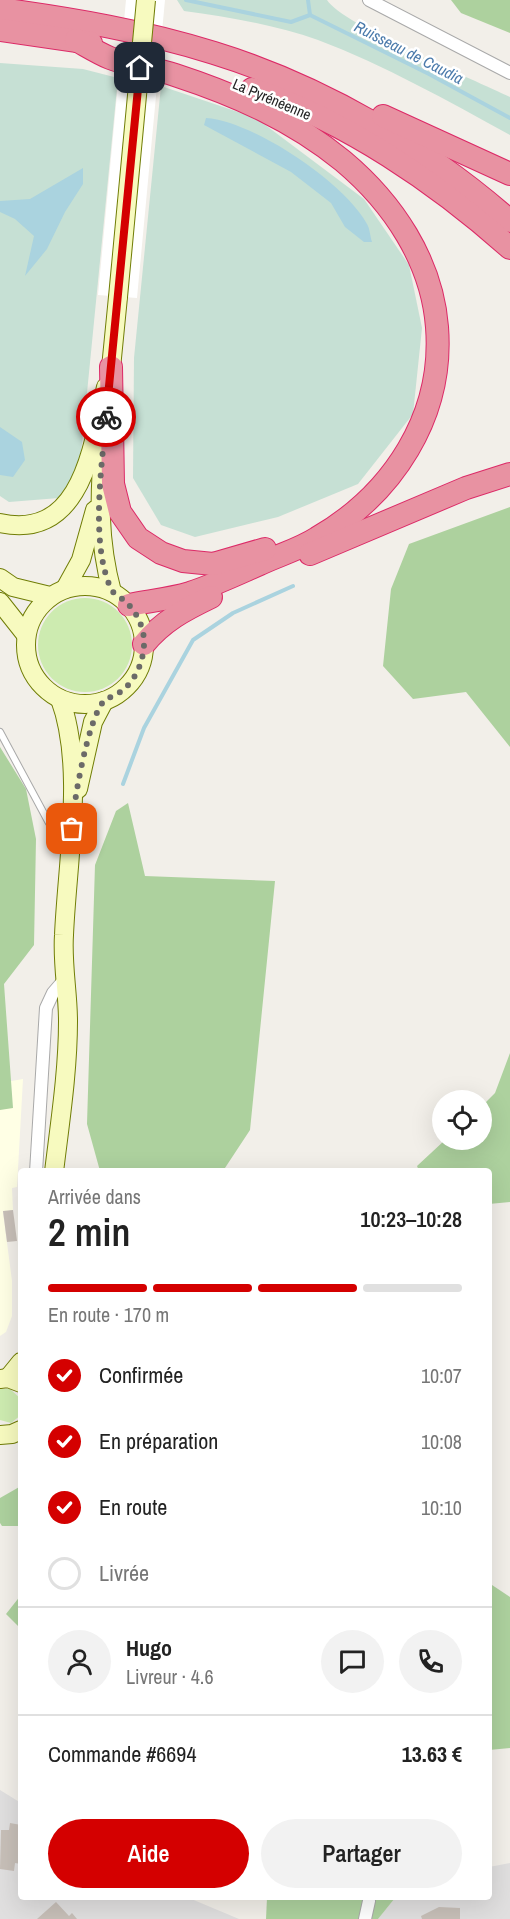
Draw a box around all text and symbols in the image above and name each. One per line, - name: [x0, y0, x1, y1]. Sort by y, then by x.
- water label: Ruisseau de Caudia: [351, 15, 467, 89]
- pin: [114, 42, 165, 93]
- icon: home: [123, 51, 156, 84]
- street label: La Pyrénéenne: [229, 73, 315, 125]
- courier: [76, 387, 136, 447]
- icon: bike: [90, 401, 123, 434]
- pin: [46, 803, 97, 854]
- icon: bag: [55, 812, 88, 845]
- map controls: [432, 1090, 492, 1150]
- button: locate: [432, 1090, 492, 1150]
- text: Arrivée dans: [48, 1183, 141, 1210]
- text: 10:23–10:28: [360, 1204, 462, 1234]
- text: 2 min: [48, 1206, 130, 1258]
- text: En route · 170 m: [48, 1301, 169, 1328]
- icon: check: [48, 1359, 81, 1392]
- text: Confirmée: [99, 1360, 183, 1390]
- text: 10:07: [421, 1362, 462, 1389]
- icon: check: [48, 1425, 81, 1458]
- text: En préparation: [99, 1426, 218, 1456]
- text: 10:08: [421, 1428, 462, 1455]
- icon: check: [48, 1491, 81, 1524]
- text: En route: [99, 1492, 167, 1522]
- text: 10:10: [421, 1494, 462, 1521]
- text: Livrée: [99, 1558, 149, 1588]
- button: person: [48, 1630, 111, 1693]
- button: chat: [321, 1630, 384, 1693]
- button: phone: [399, 1630, 462, 1693]
- text: Hugo: [126, 1633, 172, 1663]
- text: Livreur · 4.6: [126, 1663, 214, 1690]
- text: Commande #6694: [48, 1739, 196, 1769]
- text: 13.63 €: [402, 1739, 462, 1769]
- button: Aide: [48, 1819, 249, 1888]
- button: Partager: [261, 1819, 462, 1888]

